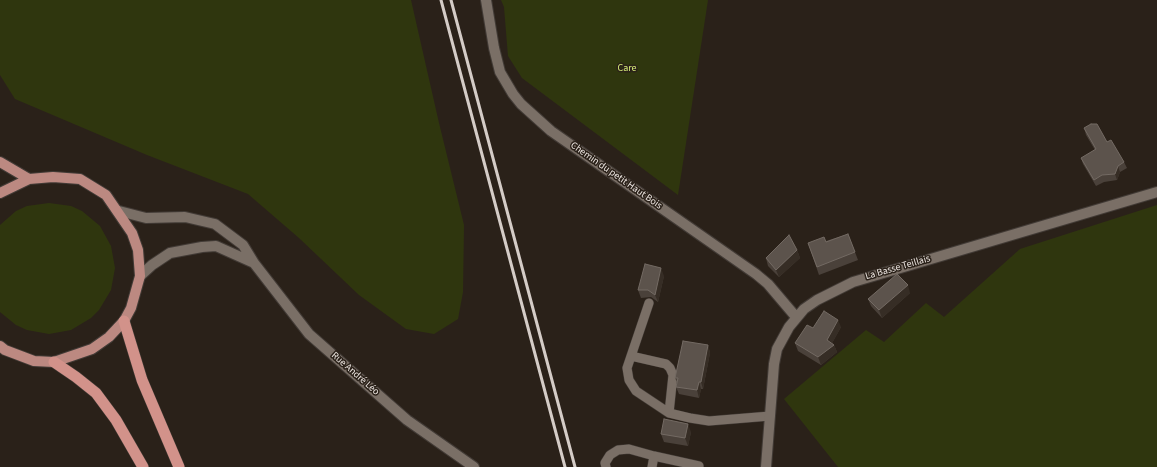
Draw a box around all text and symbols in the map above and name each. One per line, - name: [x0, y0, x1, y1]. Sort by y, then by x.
- park label: Care: [617, 63, 637, 75]
- street label: Chemin du petit Haut Bois: [568, 140, 664, 212]
- street label: La Basse Teillais: [864, 253, 932, 283]
- street label: Rue André Léo: [328, 350, 382, 398]

